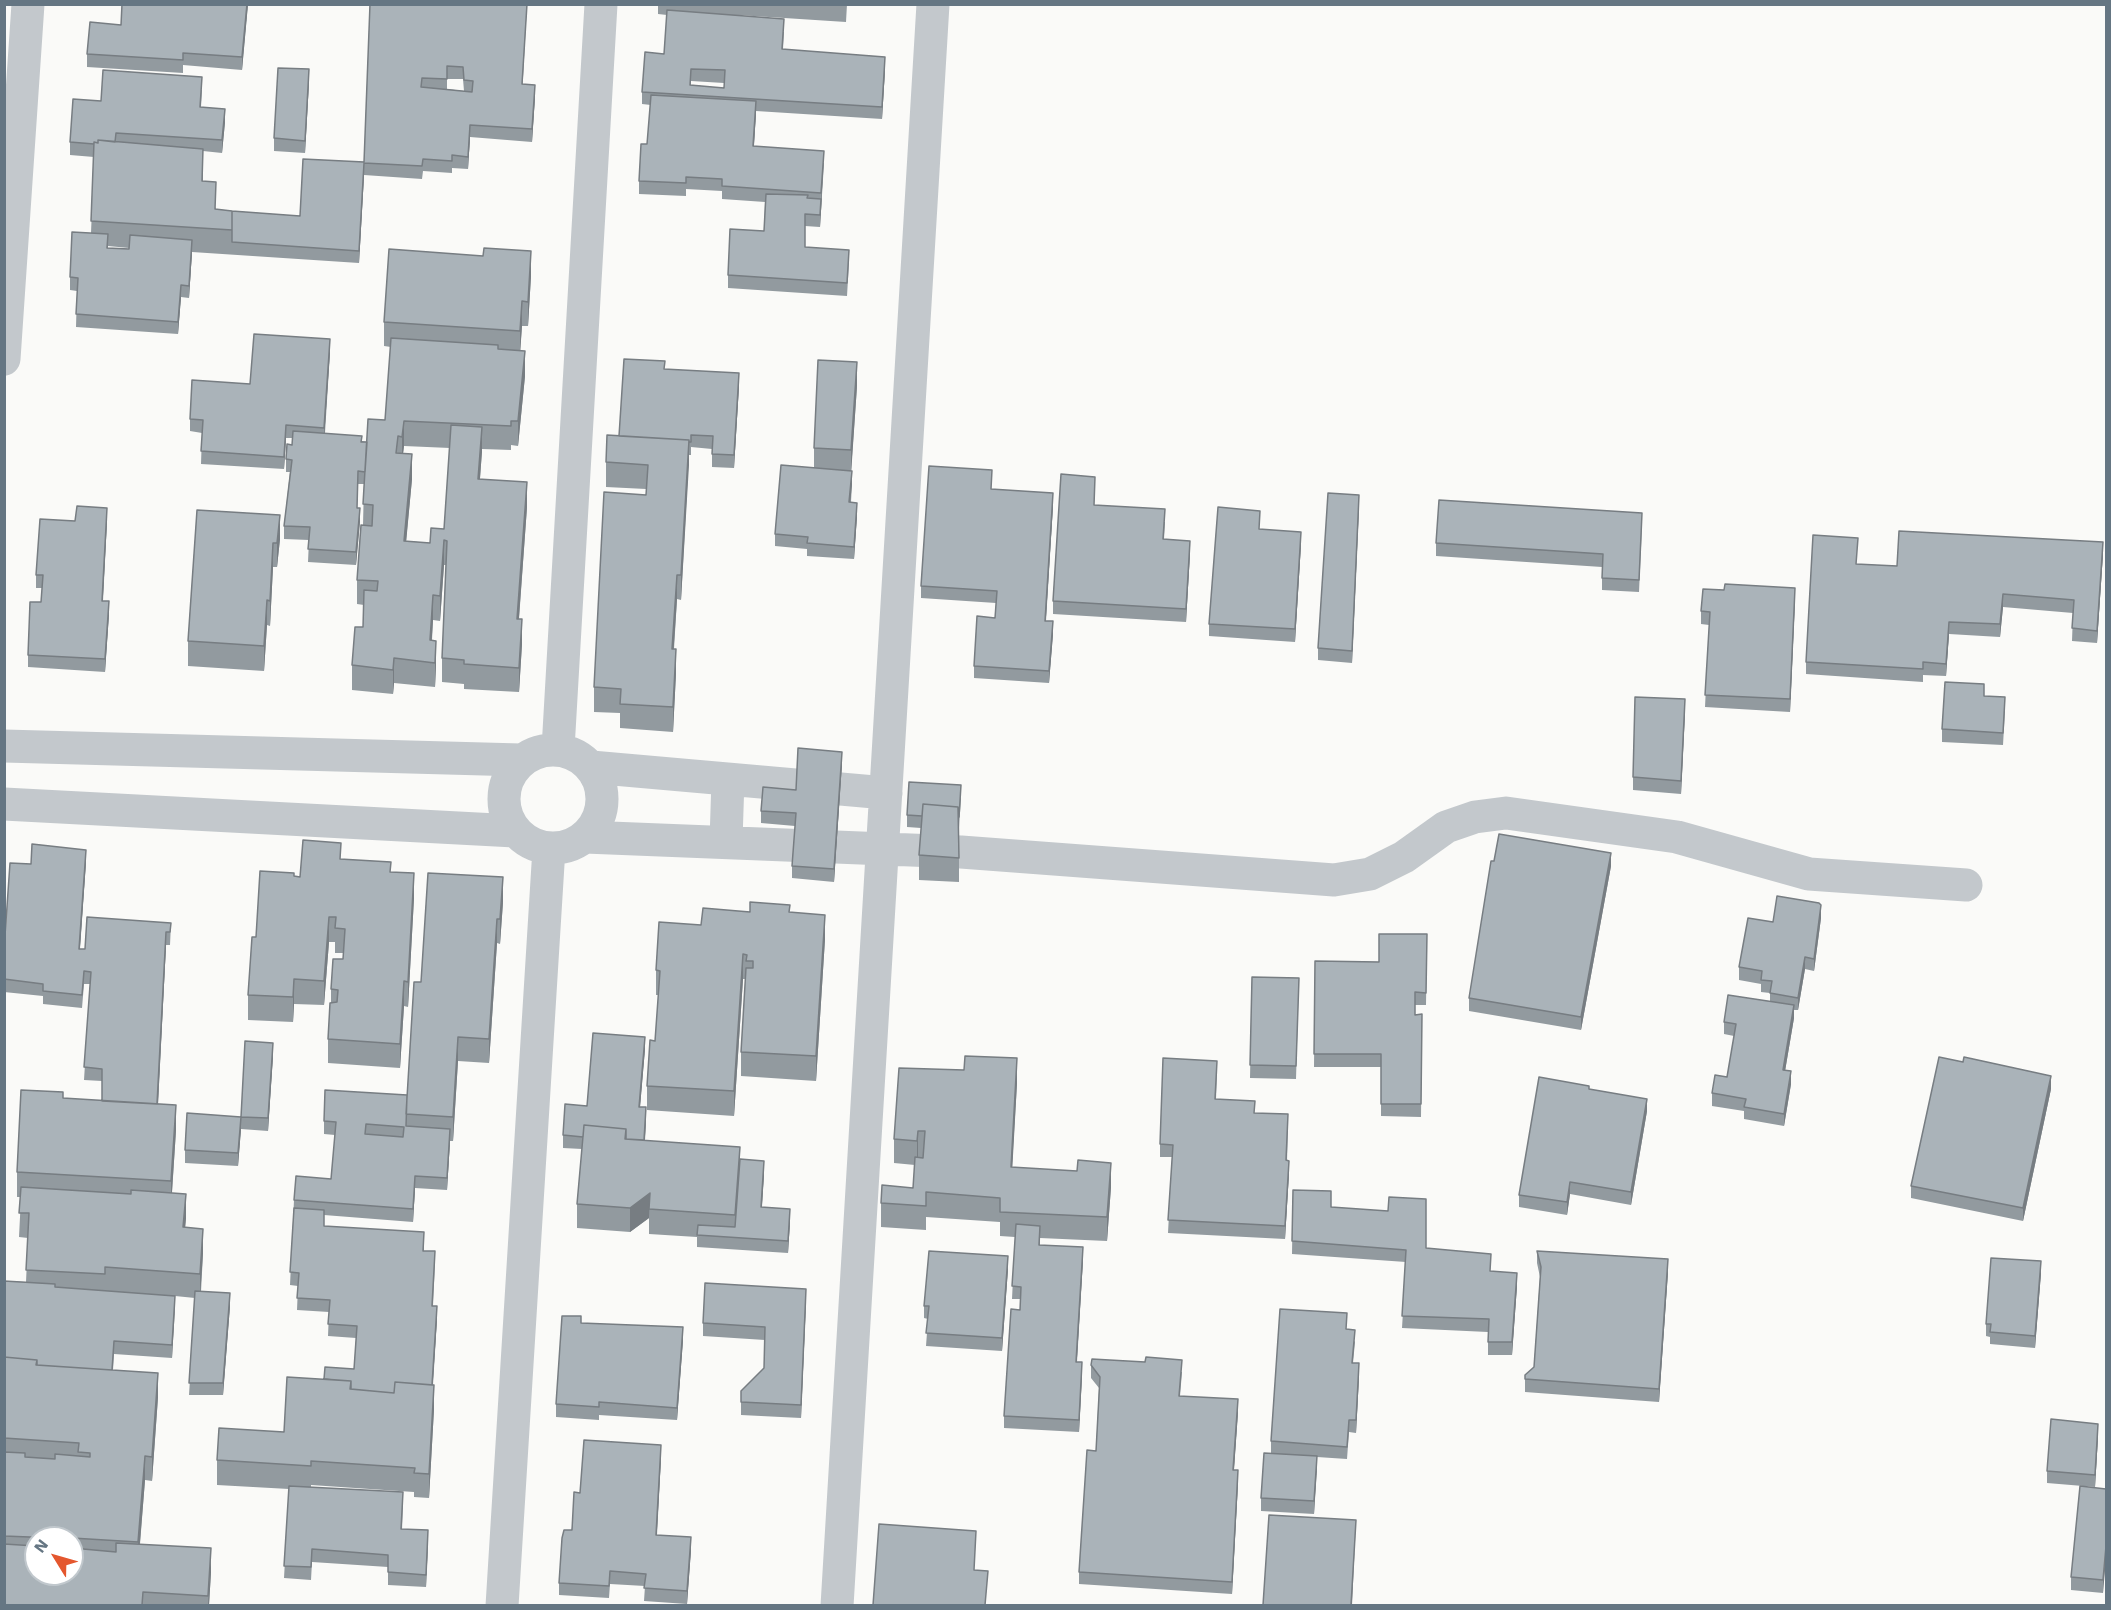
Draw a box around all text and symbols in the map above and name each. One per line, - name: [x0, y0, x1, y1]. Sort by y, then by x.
- north arrow: [24, 1526, 84, 1586]
- text: N: [30, 1536, 52, 1557]

